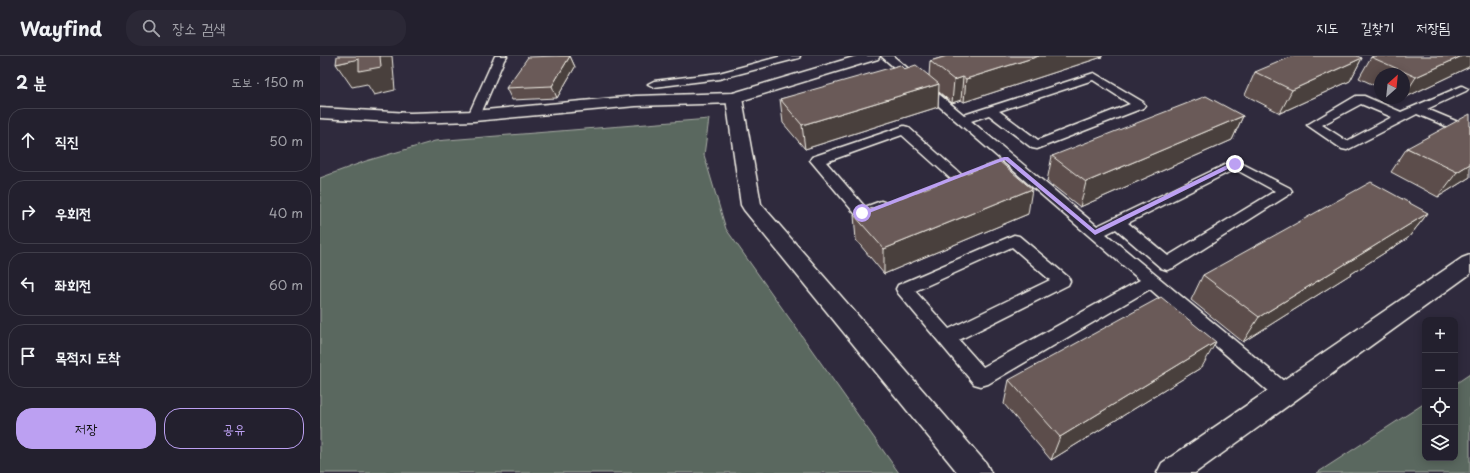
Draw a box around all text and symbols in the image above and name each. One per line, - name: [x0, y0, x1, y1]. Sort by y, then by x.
- search box: [126, 10, 406, 46]
- text: Wayfind: [20, 14, 102, 42]
- text: 장소 검색: [172, 16, 225, 39]
- icon: search: [140, 17, 162, 39]
- text: 지도: [1316, 17, 1338, 38]
- text: 길찾기: [1360, 17, 1394, 38]
- text: 저장됨: [1416, 17, 1450, 38]
- north arrow: [1374, 68, 1410, 104]
- text: 2 분: [16, 69, 47, 95]
- text: 도보 · 150 m: [231, 72, 304, 91]
- icon: ahead: [17, 129, 39, 151]
- text: 직진: [55, 129, 79, 152]
- text: 50 m: [269, 131, 303, 150]
- route end: [1226, 155, 1244, 173]
- icon: right: [17, 201, 39, 223]
- text: 우회전: [55, 201, 91, 224]
- text: 40 m: [269, 203, 303, 222]
- route start: [853, 204, 871, 222]
- icon: left: [17, 273, 39, 295]
- text: 좌회전: [55, 273, 91, 296]
- text: 60 m: [269, 275, 303, 294]
- map controls: [1422, 317, 1458, 461]
- button: +: [1422, 317, 1458, 353]
- icon: arrive: [17, 345, 39, 367]
- text: 목적지 도착: [55, 345, 120, 368]
- button: −: [1422, 353, 1458, 389]
- button: locate: [1422, 389, 1458, 425]
- button: 저장: [16, 408, 156, 449]
- button: 공유: [164, 408, 304, 449]
- button: layers: [1422, 425, 1458, 461]

